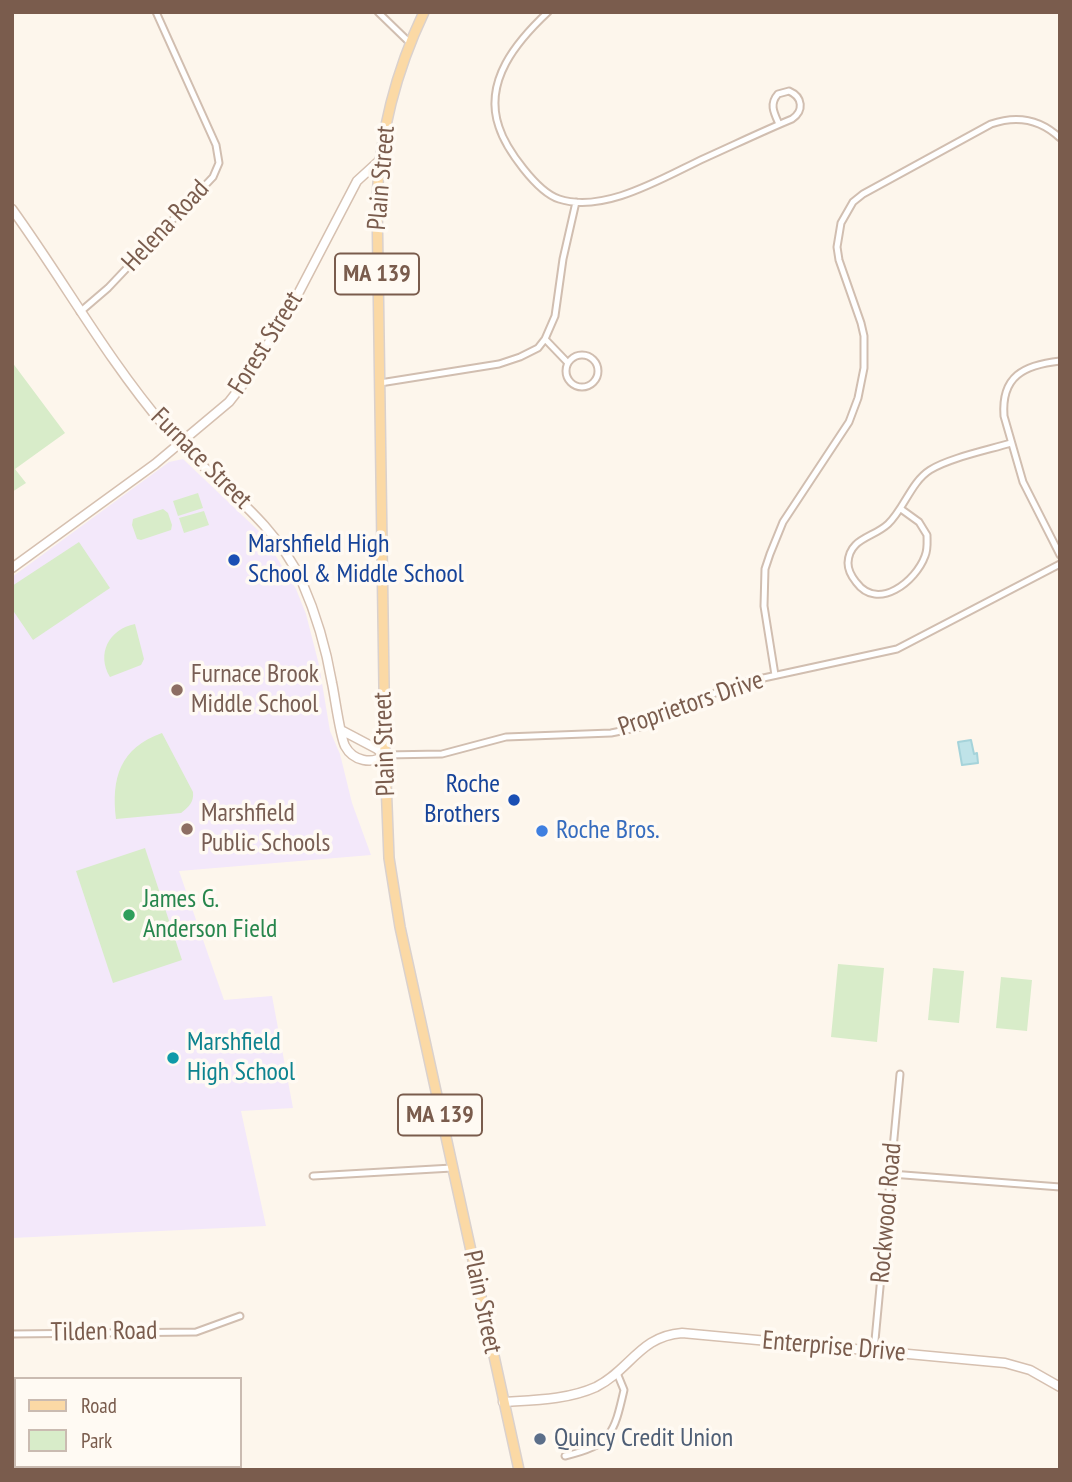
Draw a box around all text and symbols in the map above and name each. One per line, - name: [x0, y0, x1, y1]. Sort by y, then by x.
- street label: Plain Street: [362, 125, 402, 231]
- street label: Helena Road: [116, 174, 216, 278]
- road number: MA 139: [335, 254, 419, 295]
- street label: Forest Street: [222, 286, 310, 400]
- street label: Furnace Street: [144, 402, 258, 516]
- place label: Marshfield High School & Middle School: [248, 529, 464, 590]
- marker: Marshfield High School & Middle School: [226, 552, 242, 568]
- place label: Furnace Brook Middle School: [191, 659, 319, 720]
- street label: Proprietors Drive: [615, 665, 767, 743]
- marker: Furnace Brook Middle School: [169, 682, 185, 698]
- street label: Plain Street: [368, 691, 402, 797]
- place label: Roche Brothers: [424, 769, 500, 830]
- marker: Roche Brothers: [506, 792, 522, 808]
- place label: Marshfield Public Schools: [201, 798, 330, 860]
- place label: Roche Bros.: [556, 815, 660, 847]
- marker: Marshfield Public Schools: [179, 821, 195, 837]
- marker: Roche Bros.: [534, 823, 550, 839]
- place label: James G. Anderson Field: [143, 884, 277, 946]
- marker: James G. Anderson Field: [121, 907, 137, 923]
- place label: Marshfield High School: [187, 1027, 295, 1088]
- marker: Marshfield High School: [165, 1050, 181, 1066]
- road number: MA 139: [398, 1094, 482, 1135]
- street label: Rockwood Road: [865, 1142, 909, 1284]
- street label: Plain Street: [456, 1248, 508, 1356]
- street label: Tilden Road: [50, 1315, 158, 1349]
- street label: Enterprise Drive: [761, 1325, 907, 1369]
- legend: [14, 1377, 242, 1468]
- text: Road: [81, 1392, 117, 1419]
- place label: Quincy Credit Union: [554, 1423, 733, 1455]
- text: Park: [81, 1427, 112, 1454]
- marker: Quincy Credit Union: [532, 1431, 548, 1447]

